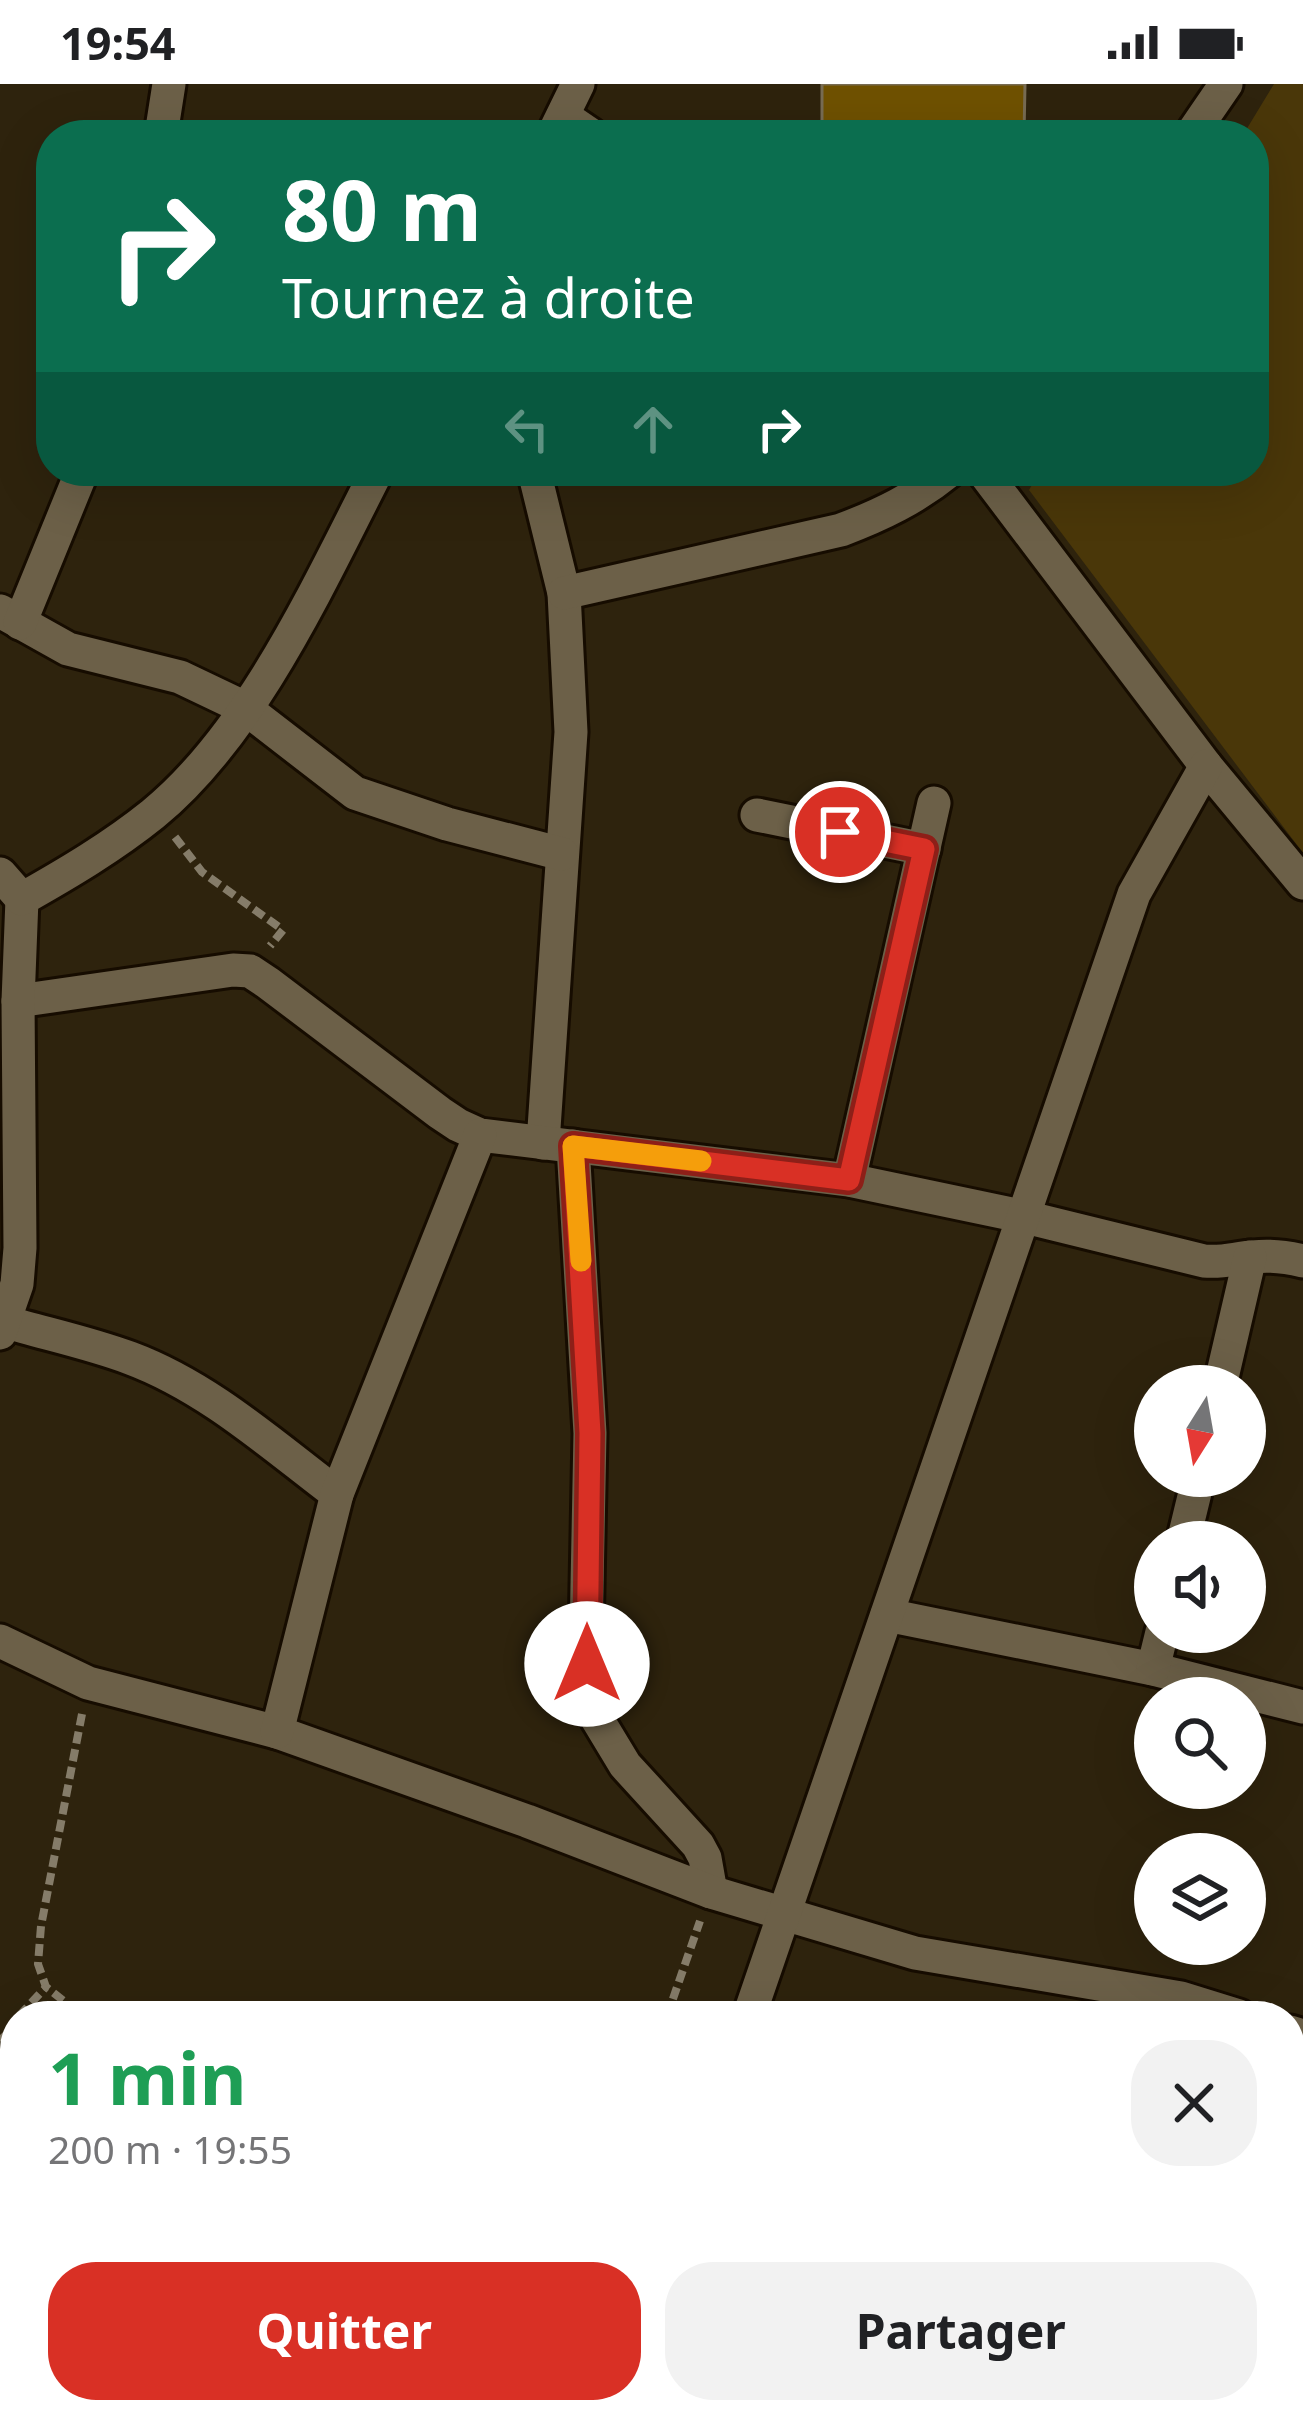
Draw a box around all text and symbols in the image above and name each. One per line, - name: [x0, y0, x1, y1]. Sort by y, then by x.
- text: 19:54: [60, 12, 176, 73]
- text: 80 m: [282, 151, 482, 266]
- icon: right: [84, 168, 240, 324]
- text: Tournez à droite: [282, 260, 695, 334]
- icon: left: [494, 396, 560, 462]
- icon: ahead: [620, 396, 686, 462]
- icon: right: [746, 396, 812, 462]
- pin: [789, 781, 891, 883]
- icon: arrive: [807, 799, 873, 865]
- north arrow: [1134, 1365, 1266, 1497]
- map controls: [1134, 1365, 1266, 1965]
- button: sound: [1134, 1521, 1266, 1653]
- position arrow: [524, 1601, 650, 1727]
- button: search: [1134, 1677, 1266, 1809]
- button: layers: [1134, 1833, 1266, 1965]
- text: 1 min: [48, 2028, 246, 2126]
- button: close: [1131, 2040, 1257, 2166]
- text: 200 m · 19:55: [48, 2122, 292, 2175]
- button: Quitter: [48, 2262, 641, 2400]
- button: Partager: [665, 2262, 1257, 2400]

